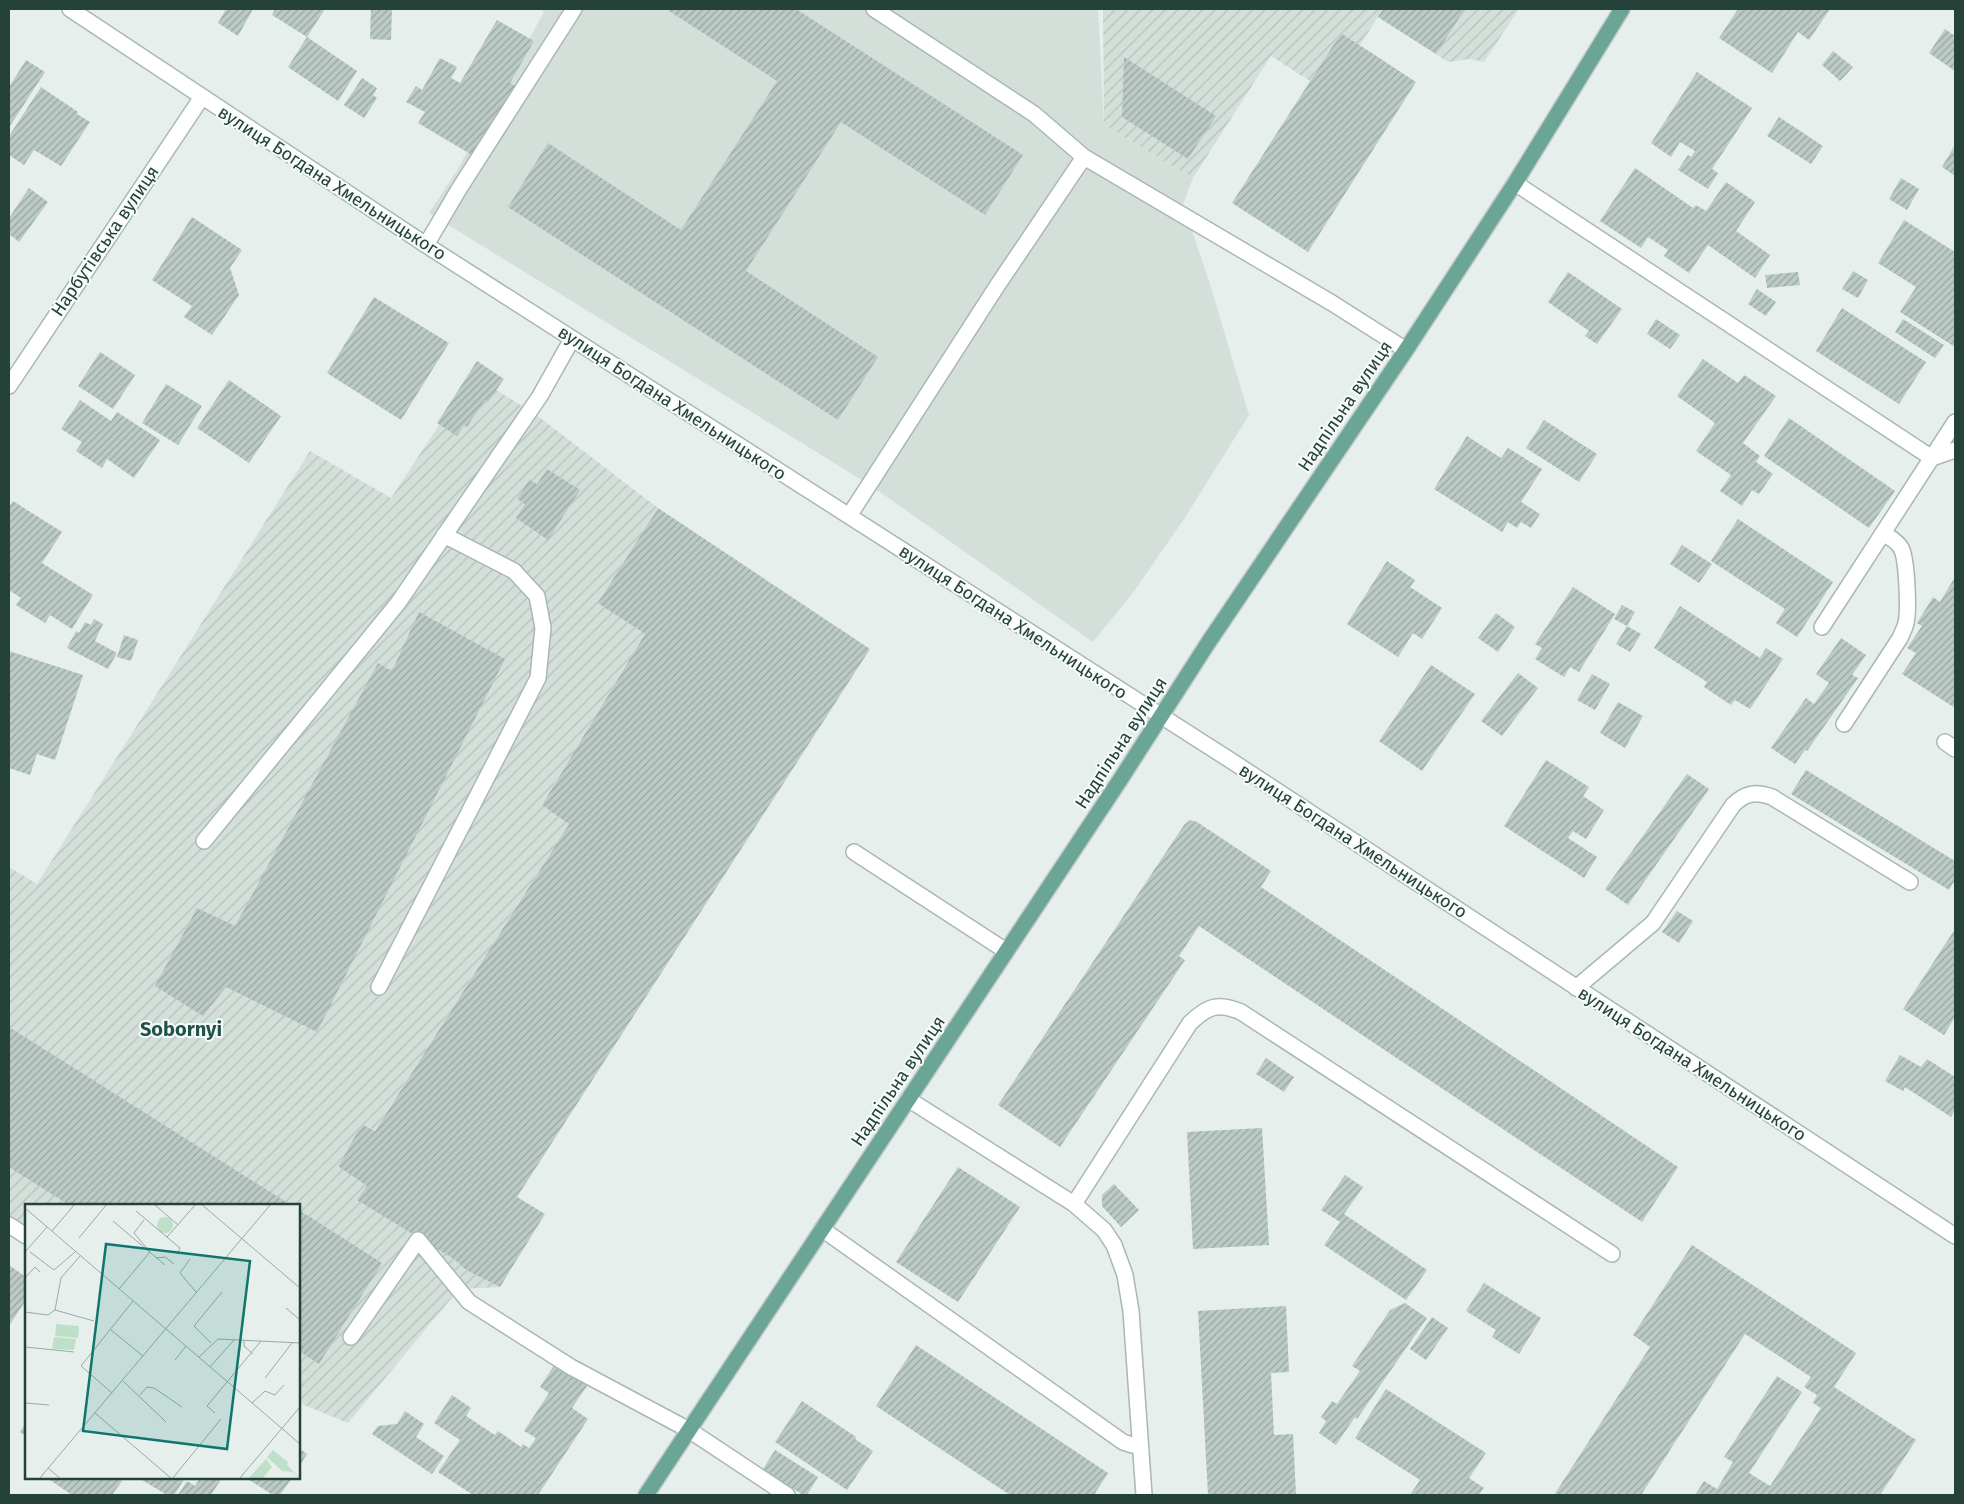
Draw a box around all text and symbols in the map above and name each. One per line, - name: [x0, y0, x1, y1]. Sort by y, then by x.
- street label: вулиця Богдана Хмельницького: [214, 101, 450, 265]
- street label: Нарбутівська вулиця: [46, 162, 164, 320]
- street label: вулиця Богдана Хмельницького: [554, 321, 790, 485]
- street label: Надпільна вулиця: [1293, 336, 1397, 476]
- street label: вулиця Богдана Хмельницького: [895, 540, 1131, 704]
- street label: Надпільна вулиця: [1070, 673, 1172, 813]
- street label: вулиця Богдана Хмельницького: [1235, 759, 1471, 923]
- street label: вулиця Богдана Хмельницького: [1574, 982, 1810, 1146]
- street label: Надпільна вулиця: [846, 1011, 950, 1151]
- district label: Sobornyi: [140, 1017, 222, 1041]
- inset map: [25, 1204, 300, 1479]

